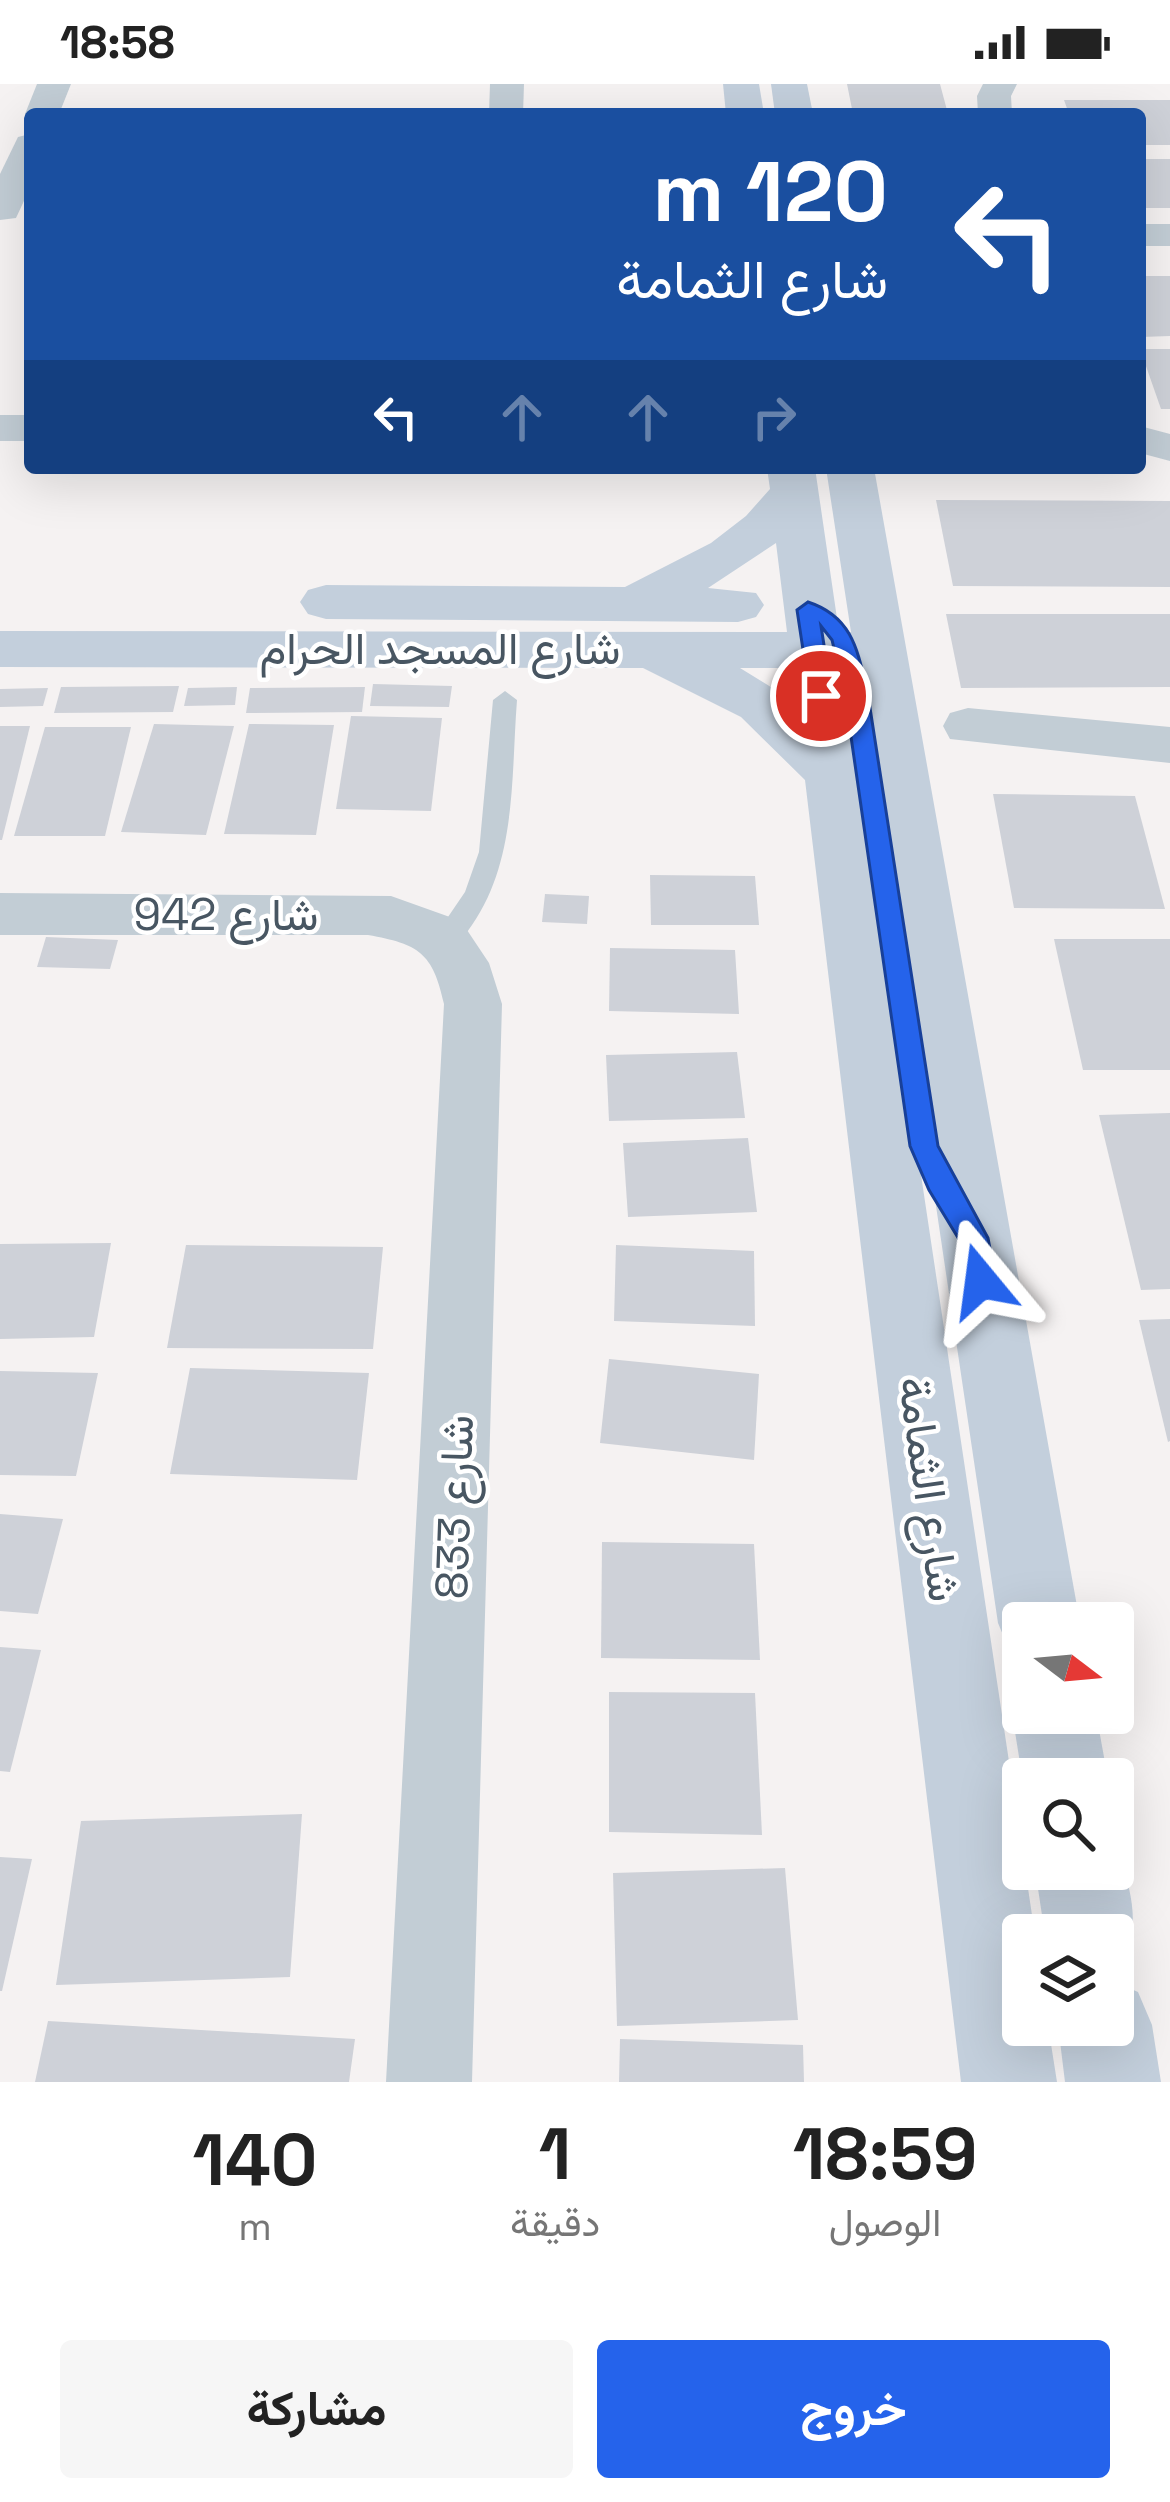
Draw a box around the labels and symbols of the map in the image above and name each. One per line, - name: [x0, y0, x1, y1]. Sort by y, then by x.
- street label: شارع المسجد الحرام: [259, 620, 621, 679]
- pin: [770, 645, 872, 747]
- street label: شارع 942: [134, 886, 318, 945]
- position arrow: [918, 1218, 1044, 1344]
- street label: شارع الثمامة: [884, 1373, 973, 1605]
- street label: شارع 833: [423, 1414, 488, 1600]
- north arrow: [1002, 1602, 1134, 1734]

